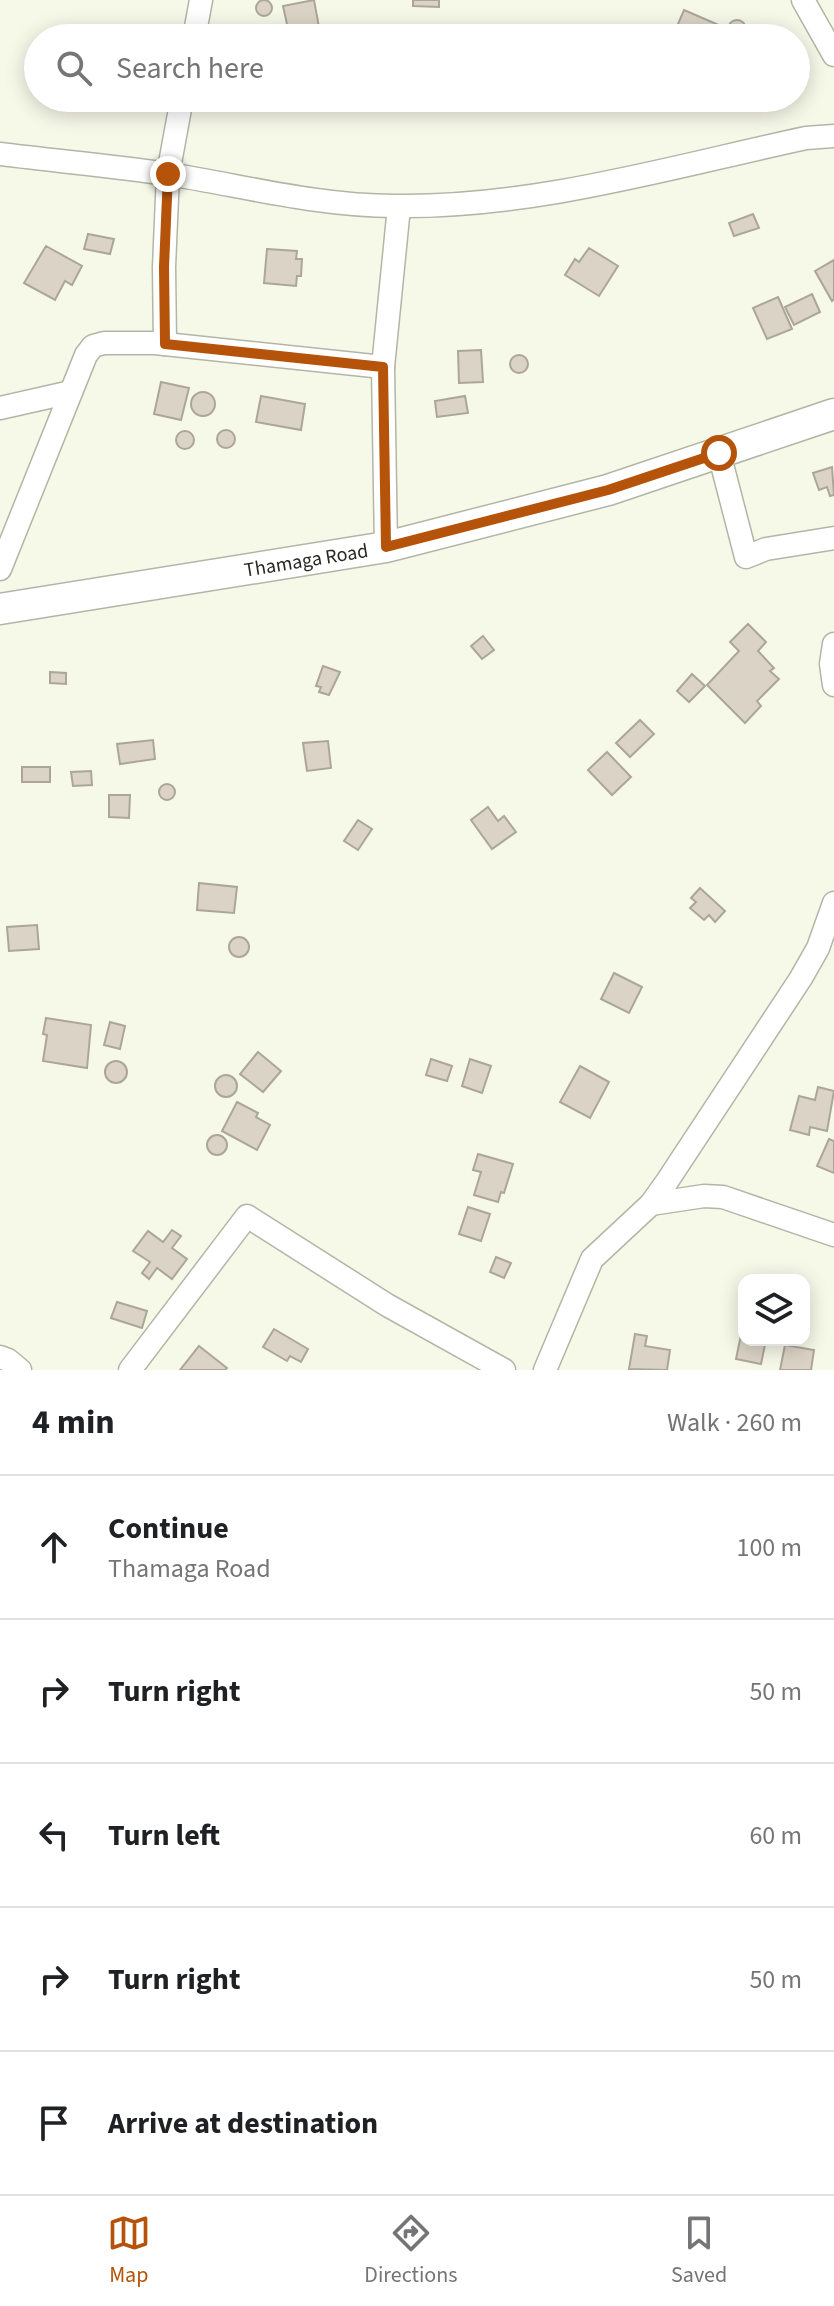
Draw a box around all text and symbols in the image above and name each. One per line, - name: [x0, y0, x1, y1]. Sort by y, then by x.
- search box: [24, 24, 810, 112]
- icon: search: [52, 46, 96, 90]
- text: Search here: [116, 47, 264, 90]
- route end: [150, 156, 186, 192]
- route start: [701, 435, 737, 471]
- street label: Thamaga Road: [242, 537, 370, 585]
- map controls: [738, 1274, 810, 1346]
- button: layers: [738, 1274, 810, 1346]
- text: 4 min: [32, 1398, 115, 1447]
- text: Walk · 260 m: [667, 1404, 802, 1441]
- text: Continue: [108, 1507, 229, 1550]
- icon: ahead: [32, 1525, 76, 1569]
- text: 100 m: [736, 1529, 802, 1566]
- text: Thamaga Road: [108, 1550, 271, 1587]
- icon: right: [32, 1669, 76, 1713]
- text: Turn right: [108, 1670, 240, 1713]
- text: 50 m: [749, 1673, 802, 1710]
- icon: left: [32, 1813, 76, 1857]
- text: Turn left: [108, 1814, 220, 1857]
- text: 60 m: [749, 1817, 802, 1854]
- icon: right: [32, 1957, 76, 2001]
- text: Turn right: [108, 1958, 240, 2001]
- text: 50 m: [749, 1961, 802, 1998]
- icon: arrive: [32, 2101, 76, 2145]
- text: Arrive at destination: [108, 2102, 378, 2145]
- tab: Map: [107, 2211, 151, 2291]
- tab: Directions: [364, 2211, 457, 2291]
- tab: Saved: [671, 2211, 727, 2291]

